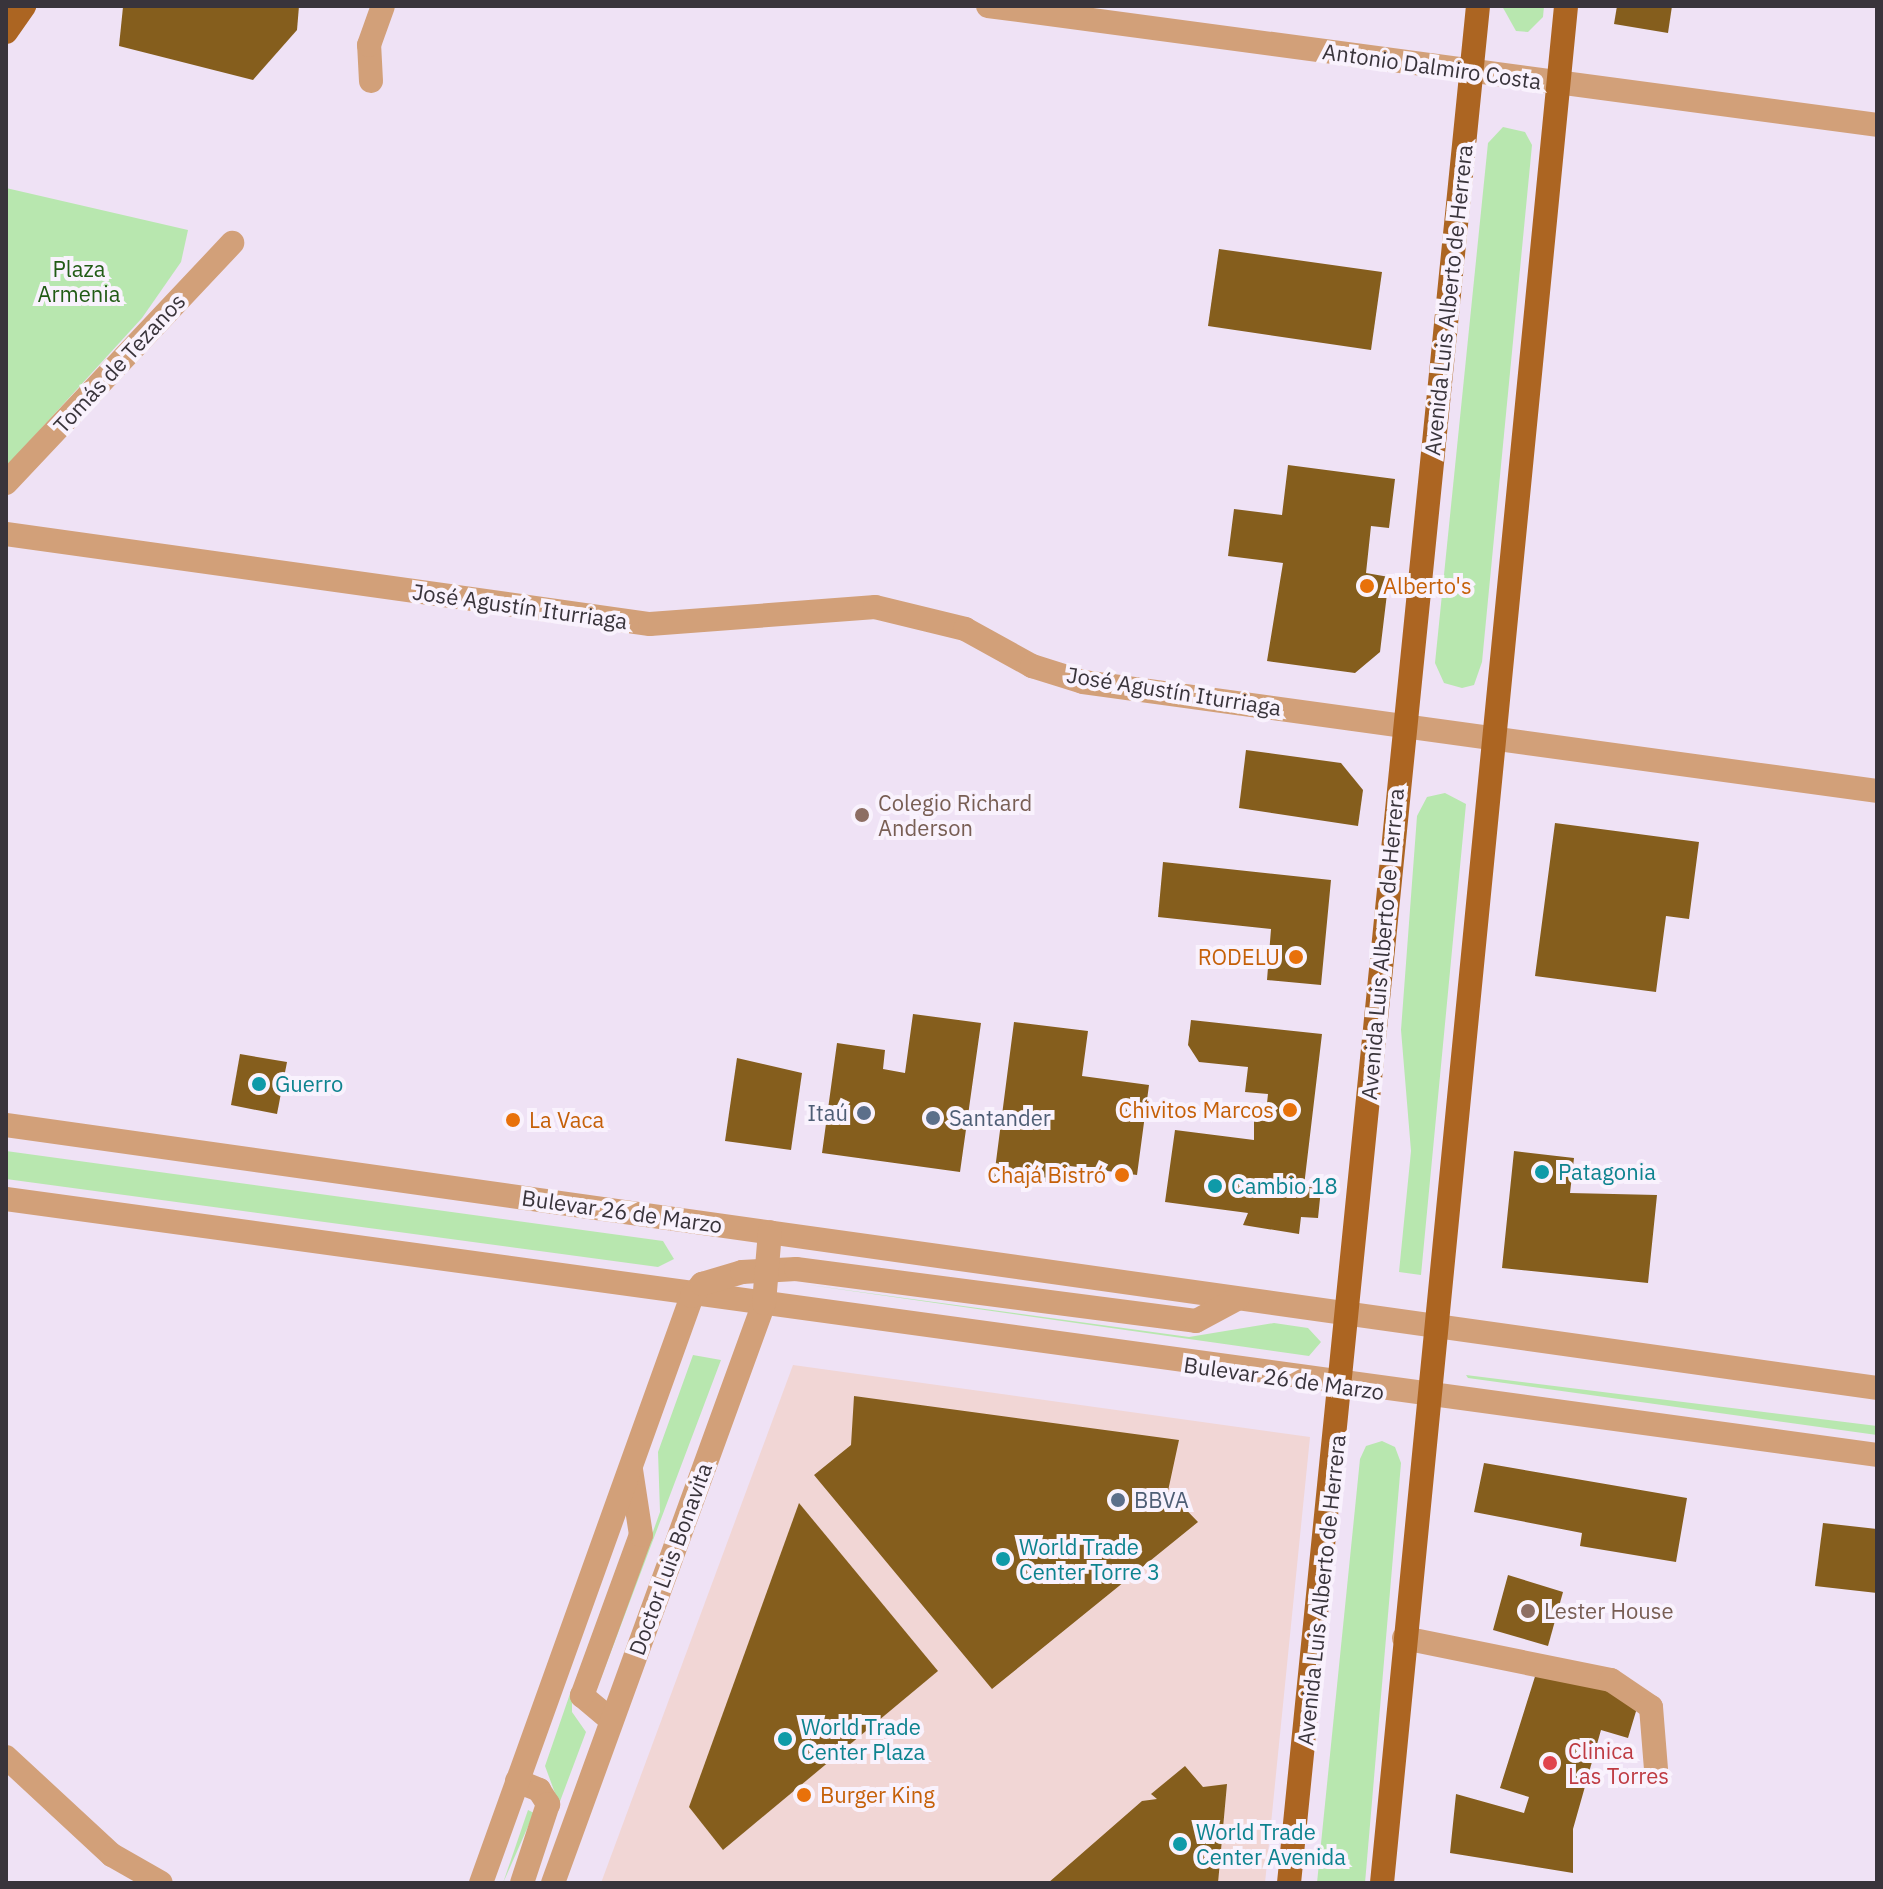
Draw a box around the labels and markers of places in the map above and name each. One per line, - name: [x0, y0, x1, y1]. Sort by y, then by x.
- place label: Alberto's: [1383, 573, 1472, 599]
- marker: Alberto's: [1358, 577, 1376, 595]
- place label: Colegio Richard Anderson: [878, 789, 1032, 840]
- marker: Colegio Richard Anderson: [853, 806, 871, 824]
- place label: RODELU: [1198, 944, 1280, 970]
- marker: RODELU: [1287, 948, 1305, 966]
- place label: Guerro: [275, 1071, 343, 1097]
- marker: Guerro: [250, 1075, 268, 1093]
- place label: Chivitos Marcos: [1119, 1097, 1274, 1123]
- place label: Itaú: [807, 1100, 848, 1126]
- marker: Chivitos Marcos: [1281, 1101, 1299, 1119]
- marker: Itaú: [855, 1104, 873, 1122]
- place label: Santander: [949, 1105, 1051, 1131]
- place label: La Vaca: [529, 1107, 604, 1133]
- marker: Santander: [924, 1109, 942, 1127]
- marker: La Vaca: [504, 1111, 522, 1129]
- place label: Patagonia: [1558, 1159, 1656, 1185]
- place label: Chajá Bistró: [987, 1162, 1106, 1188]
- marker: Patagonia: [1533, 1163, 1551, 1181]
- marker: Chajá Bistró: [1113, 1166, 1131, 1184]
- place label: Cambio 18: [1231, 1173, 1338, 1199]
- marker: Cambio 18: [1206, 1177, 1224, 1195]
- place label: BBVA: [1134, 1487, 1189, 1513]
- marker: BBVA: [1109, 1491, 1127, 1509]
- place label: World Trade Center Torre 3: [1019, 1533, 1160, 1584]
- marker: World Trade Center Torre 3: [994, 1550, 1012, 1568]
- place label: Lester House: [1544, 1598, 1674, 1624]
- marker: Lester House: [1519, 1602, 1537, 1620]
- place label: World Trade Center Plaza: [801, 1713, 925, 1764]
- marker: World Trade Center Plaza: [776, 1730, 794, 1748]
- place label: Clinica Las Torres: [1568, 1737, 1669, 1788]
- marker: Clinica Las Torres: [1539, 1752, 1561, 1774]
- place label: Burger King: [820, 1782, 935, 1808]
- marker: Burger King: [795, 1786, 813, 1804]
- place label: World Trade Center Avenida: [1196, 1818, 1346, 1870]
- marker: World Trade Center Avenida: [1171, 1835, 1189, 1853]

